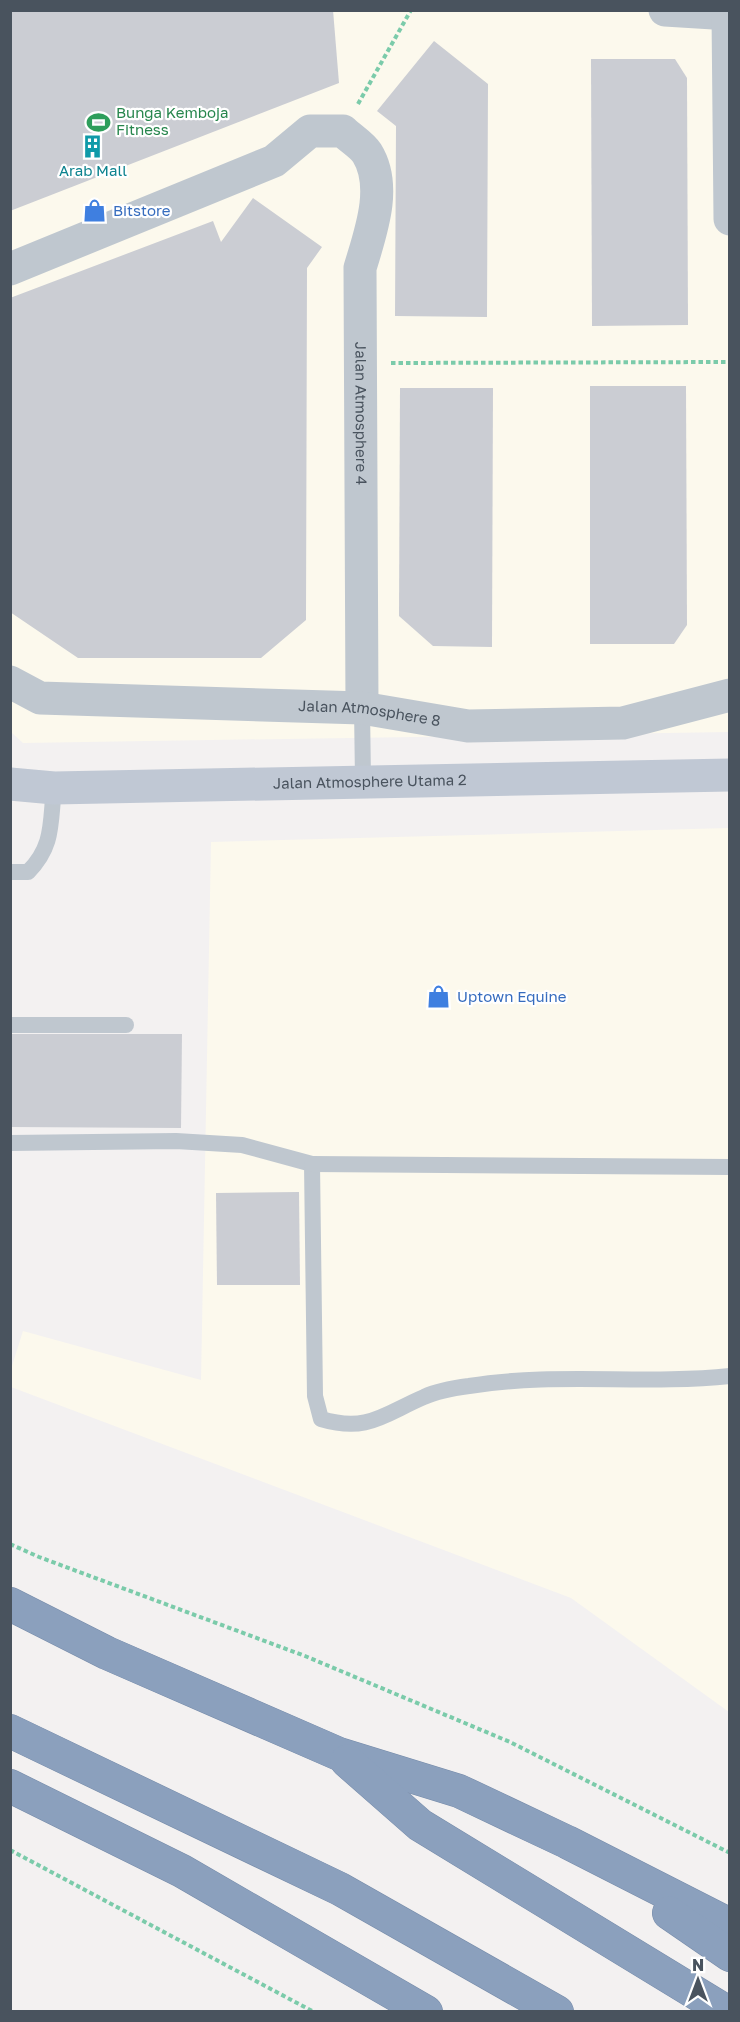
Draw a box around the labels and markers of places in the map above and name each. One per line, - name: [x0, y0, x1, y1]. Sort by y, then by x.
- place label: Bunga Kemboja Fitness: [116, 103, 229, 138]
- sports icon: Bunga Kemboja Fitness: [85, 109, 111, 135]
- building icon: Arab Mall: [80, 134, 106, 160]
- place label: Arab Mall: [59, 161, 127, 179]
- shop icon: Bitstore: [82, 198, 108, 224]
- place label: Bitstore: [113, 201, 171, 219]
- shop icon: Uptown Equine: [426, 984, 452, 1010]
- place label: Uptown Equine: [457, 987, 567, 1005]

